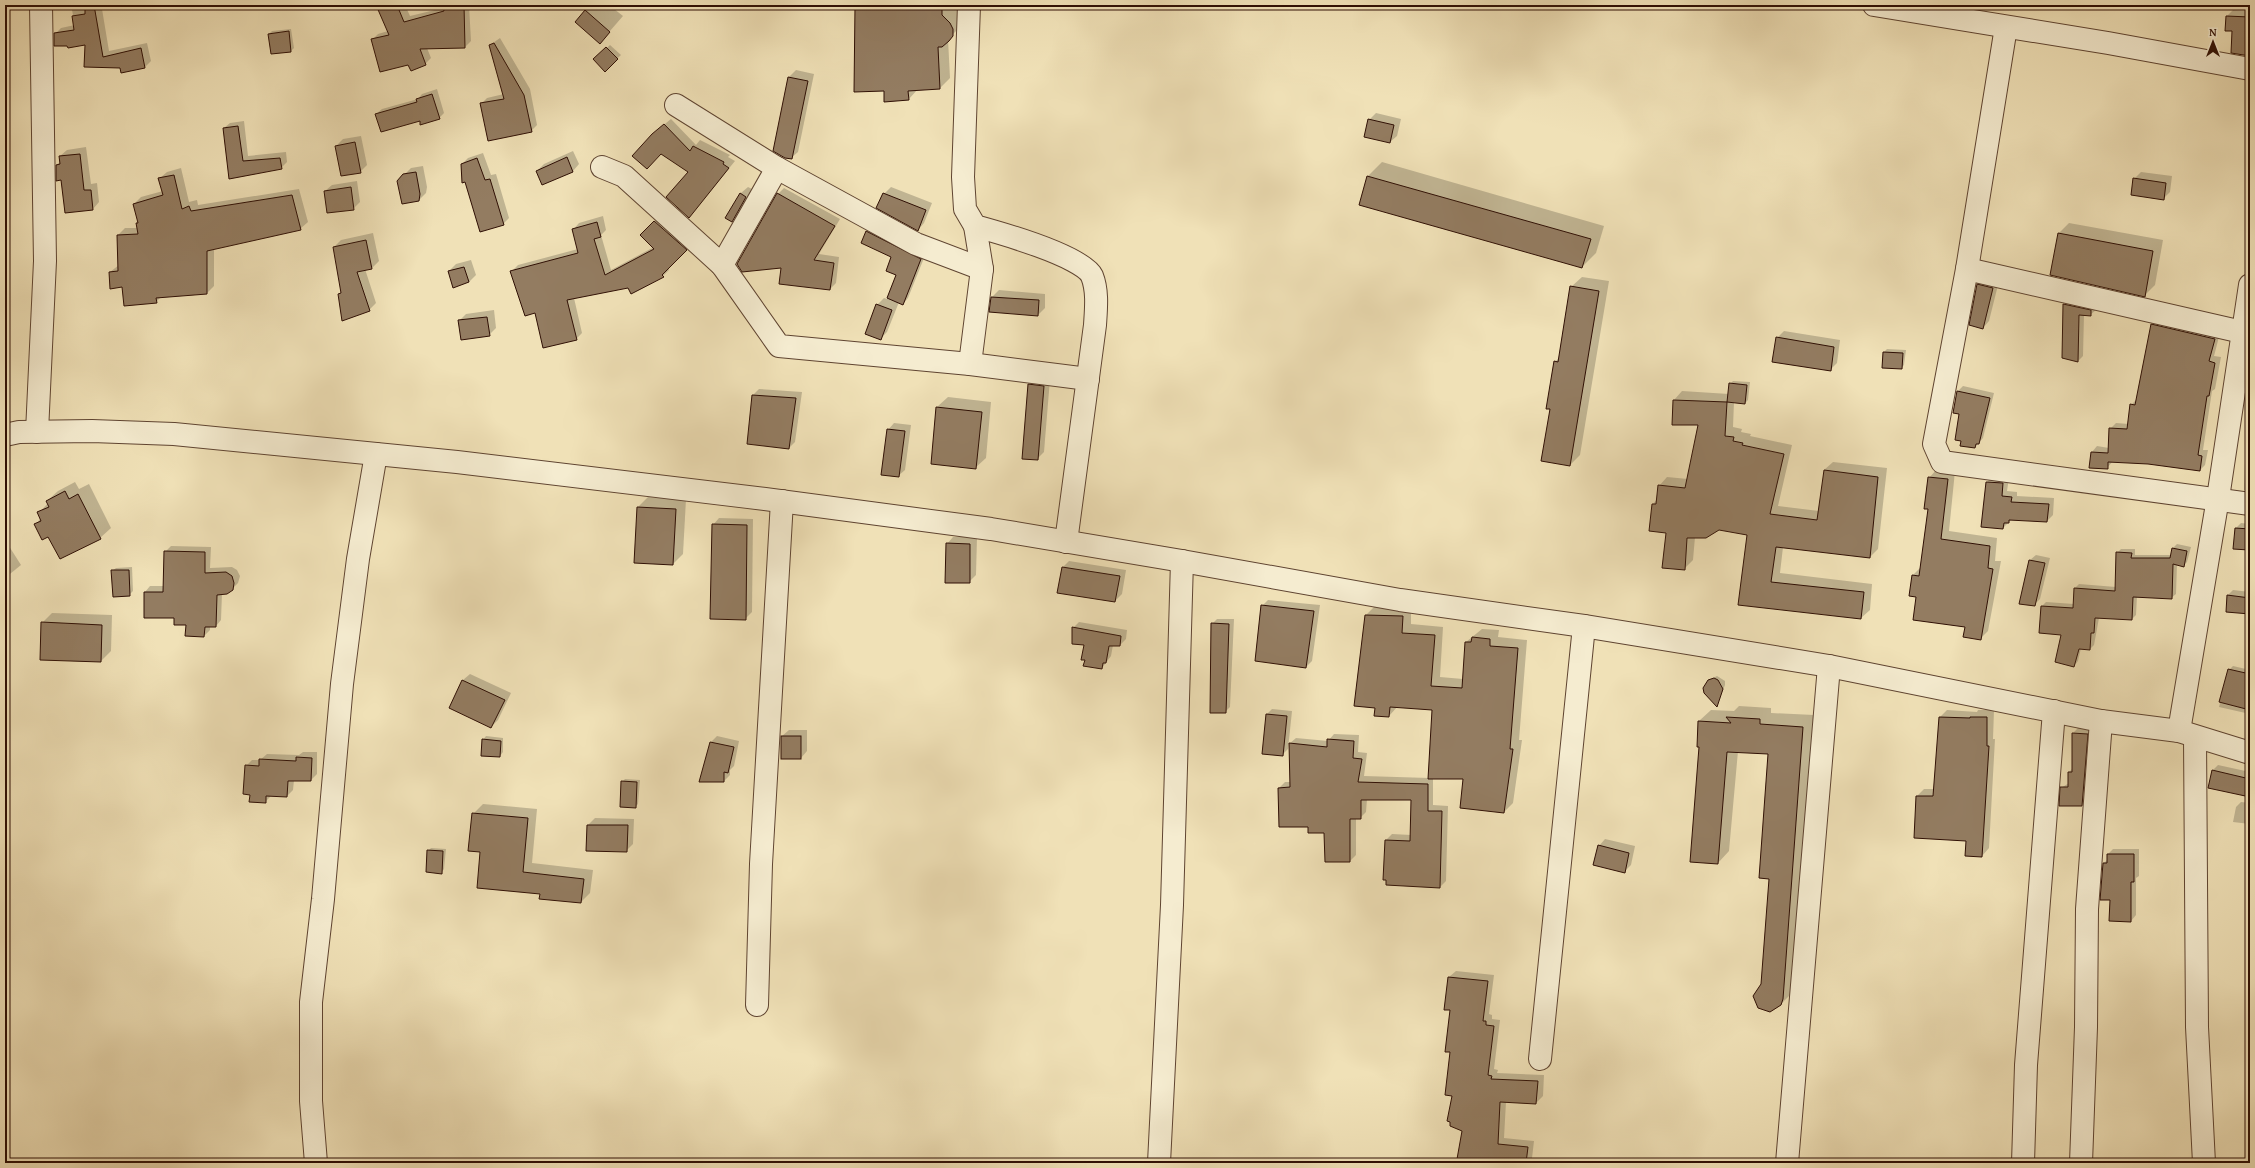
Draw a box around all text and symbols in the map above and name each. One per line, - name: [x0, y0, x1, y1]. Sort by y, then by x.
- north arrow: [2193, 22, 2233, 62]
- text: N: [2209, 24, 2217, 40]

